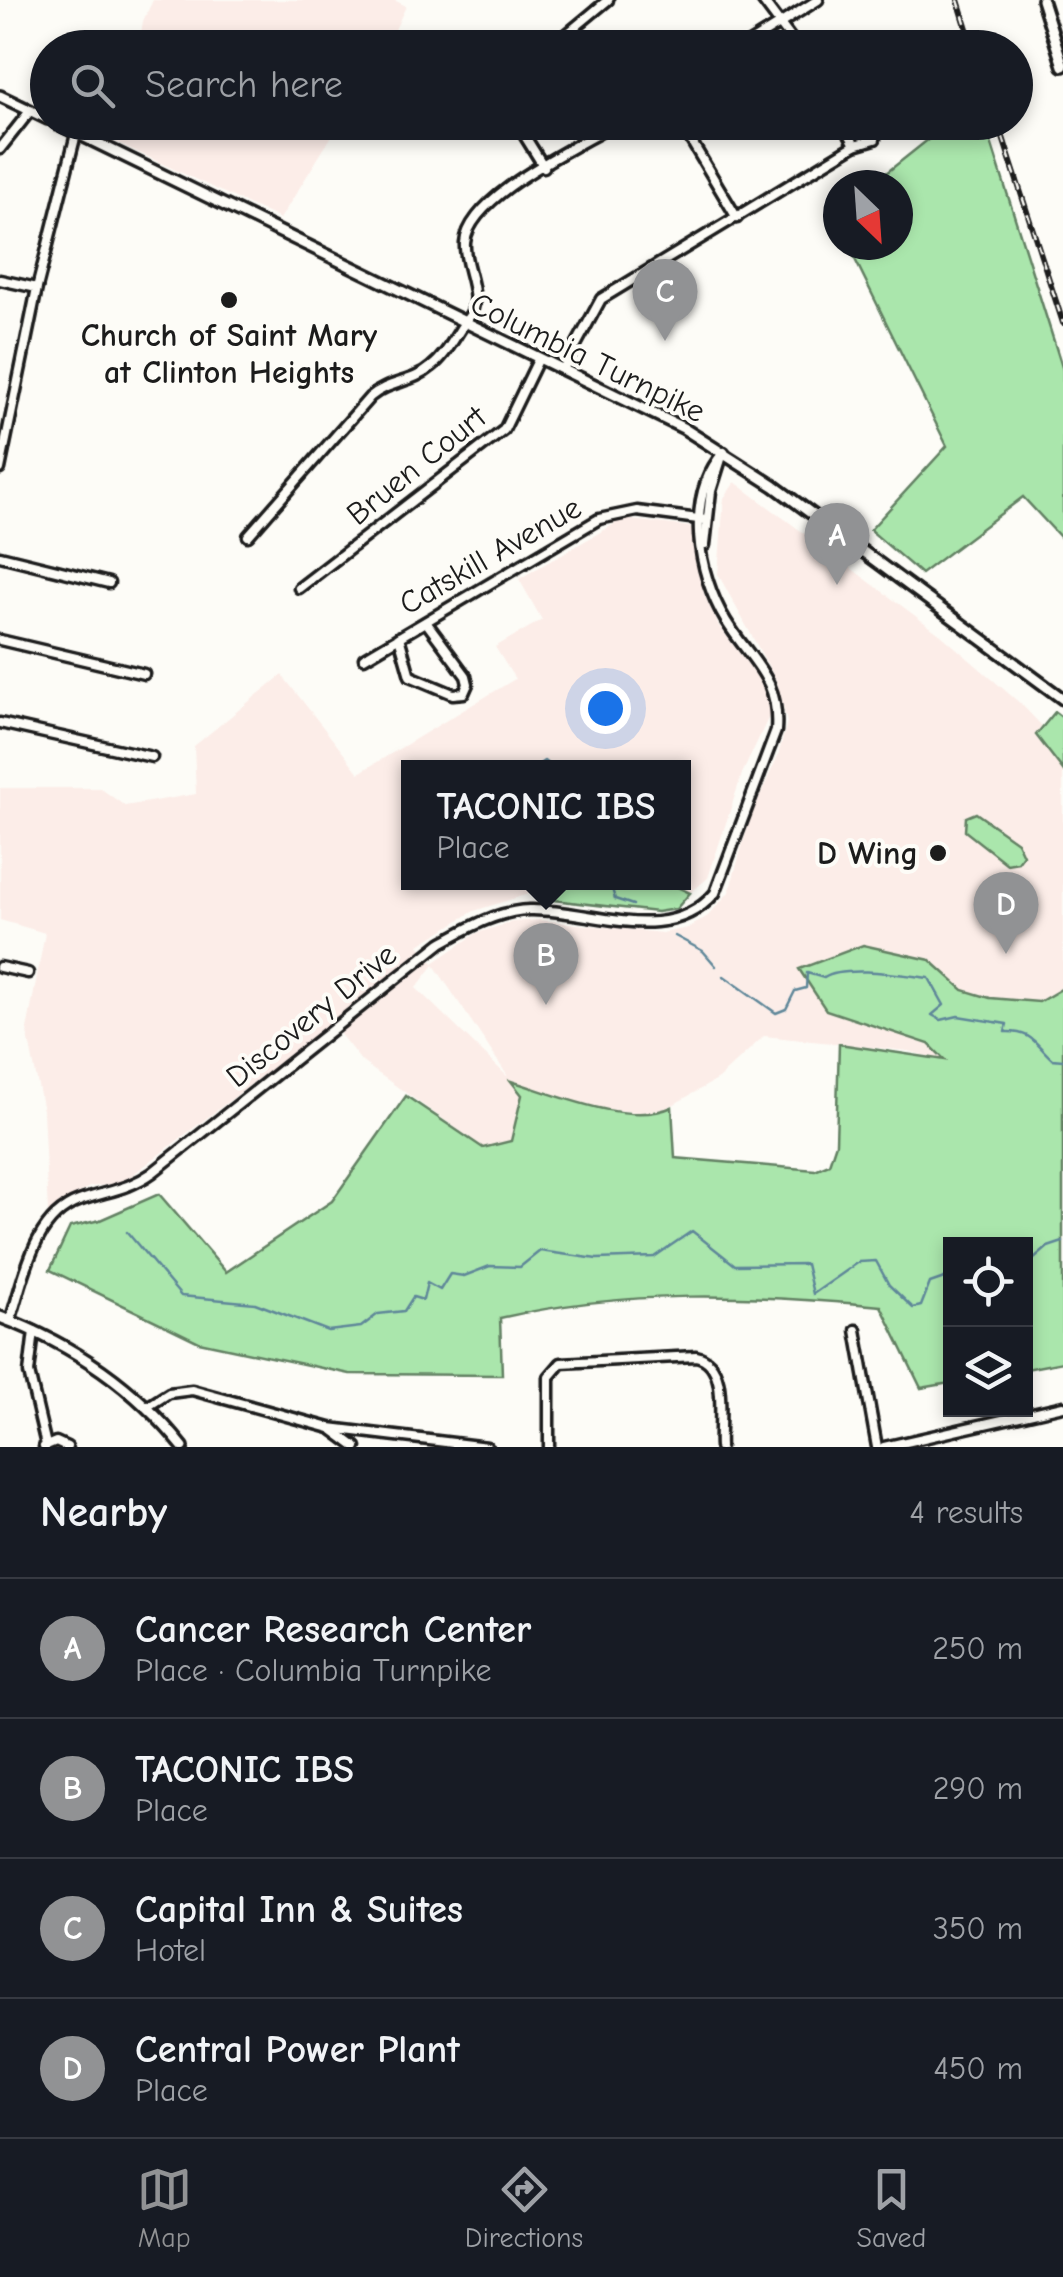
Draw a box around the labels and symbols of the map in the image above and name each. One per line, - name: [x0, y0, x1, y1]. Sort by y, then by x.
- north arrow: [823, 170, 913, 260]
- pin: C: [632, 258, 698, 341]
- street label: Columbia Turnpike: [464, 284, 712, 430]
- marker: Church of Saint Mary at Clinton Heights: [218, 289, 240, 311]
- place label: Church of Saint Mary at Clinton Heights: [81, 317, 378, 391]
- street label: Bruen Court: [339, 398, 494, 533]
- street label: Catskill Avenue: [393, 489, 588, 622]
- pin: A: [804, 502, 870, 585]
- your location: [580, 683, 631, 734]
- place label: D Wing: [817, 835, 918, 872]
- marker: D Wing: [927, 842, 949, 864]
- pin: D: [974, 872, 1038, 954]
- pin: B: [514, 922, 578, 1005]
- street label: Discovery Drive: [219, 936, 404, 1095]

